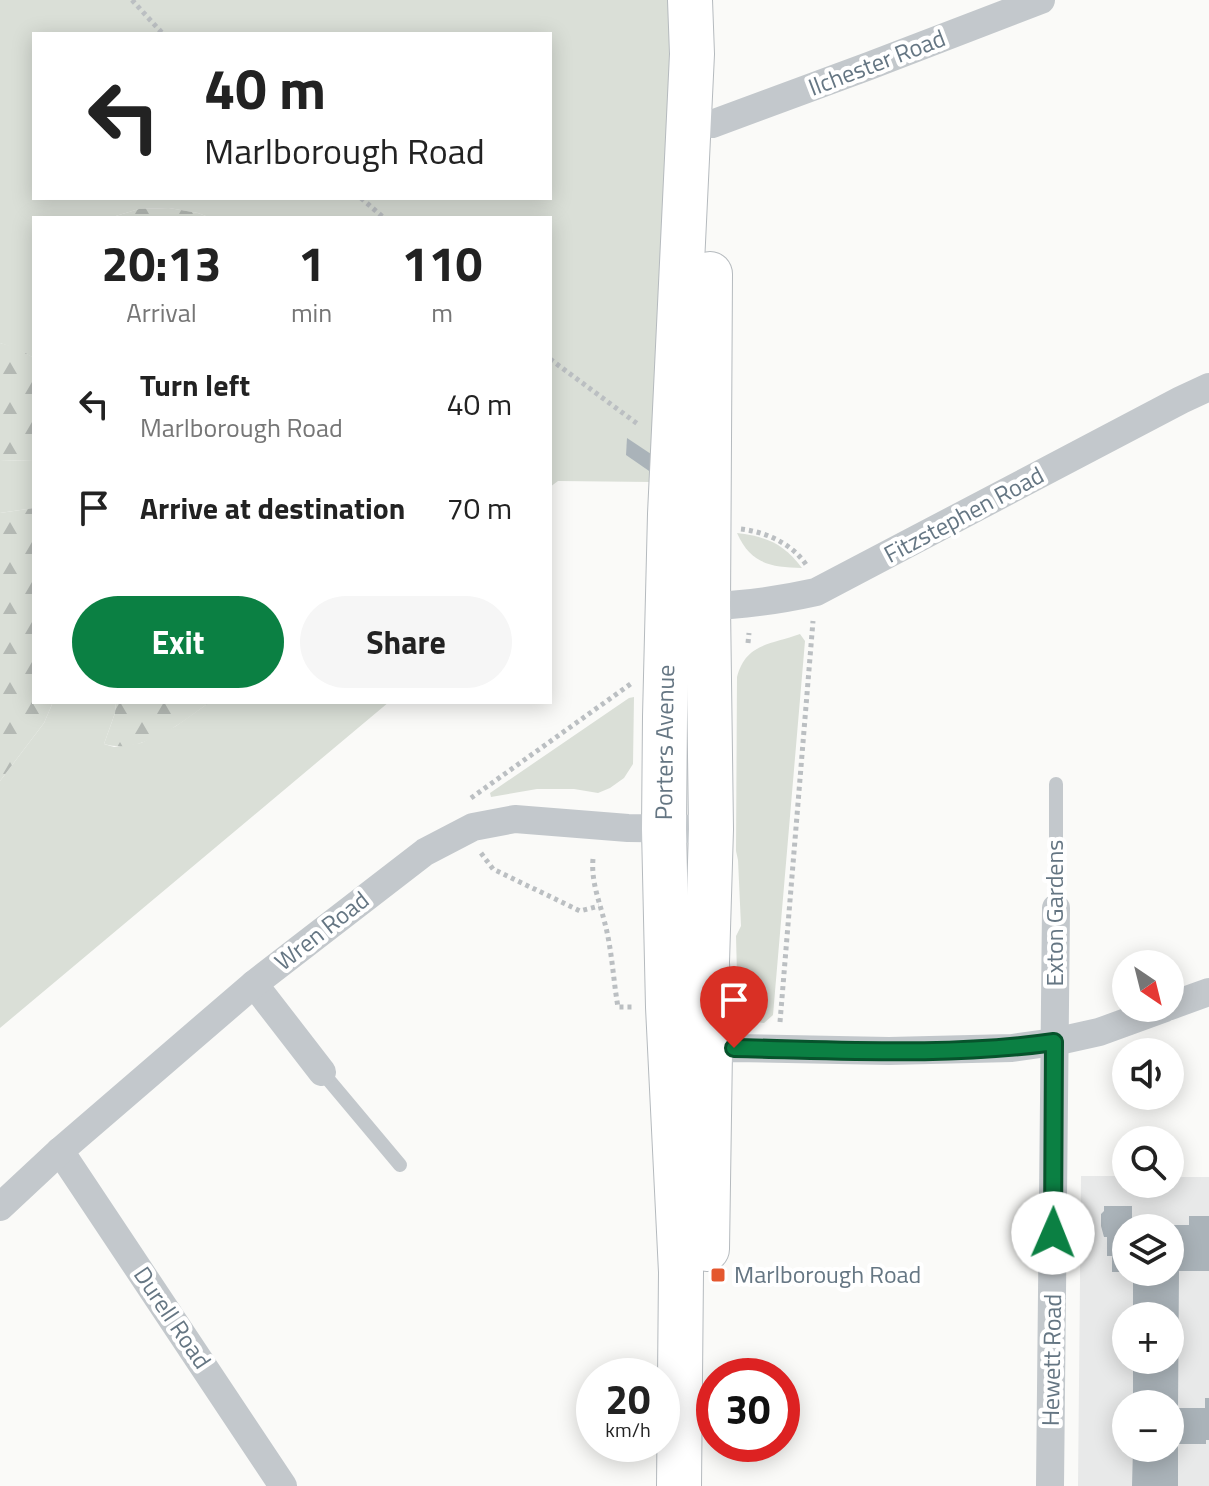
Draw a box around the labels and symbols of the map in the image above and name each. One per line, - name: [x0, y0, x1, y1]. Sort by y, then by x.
- street label: Ilchester Road: [803, 19, 950, 105]
- street label: Fitzstephen Road: [877, 457, 1050, 571]
- street label: Porters Avenue: [645, 664, 683, 820]
- street label: Exton Gardens: [1036, 839, 1072, 987]
- street label: Wren Road: [266, 882, 376, 979]
- north arrow: [1112, 950, 1184, 1022]
- pin: [700, 966, 768, 1048]
- position arrow: [1011, 1191, 1095, 1275]
- place label: Marlborough Road: [734, 1256, 921, 1292]
- street label: Durell Road: [125, 1259, 220, 1376]
- marker: Marlborough Road: [709, 1266, 727, 1284]
- street label: Hewett Road: [1032, 1293, 1070, 1426]
- speed limit sign: 30: [696, 1358, 800, 1462]

